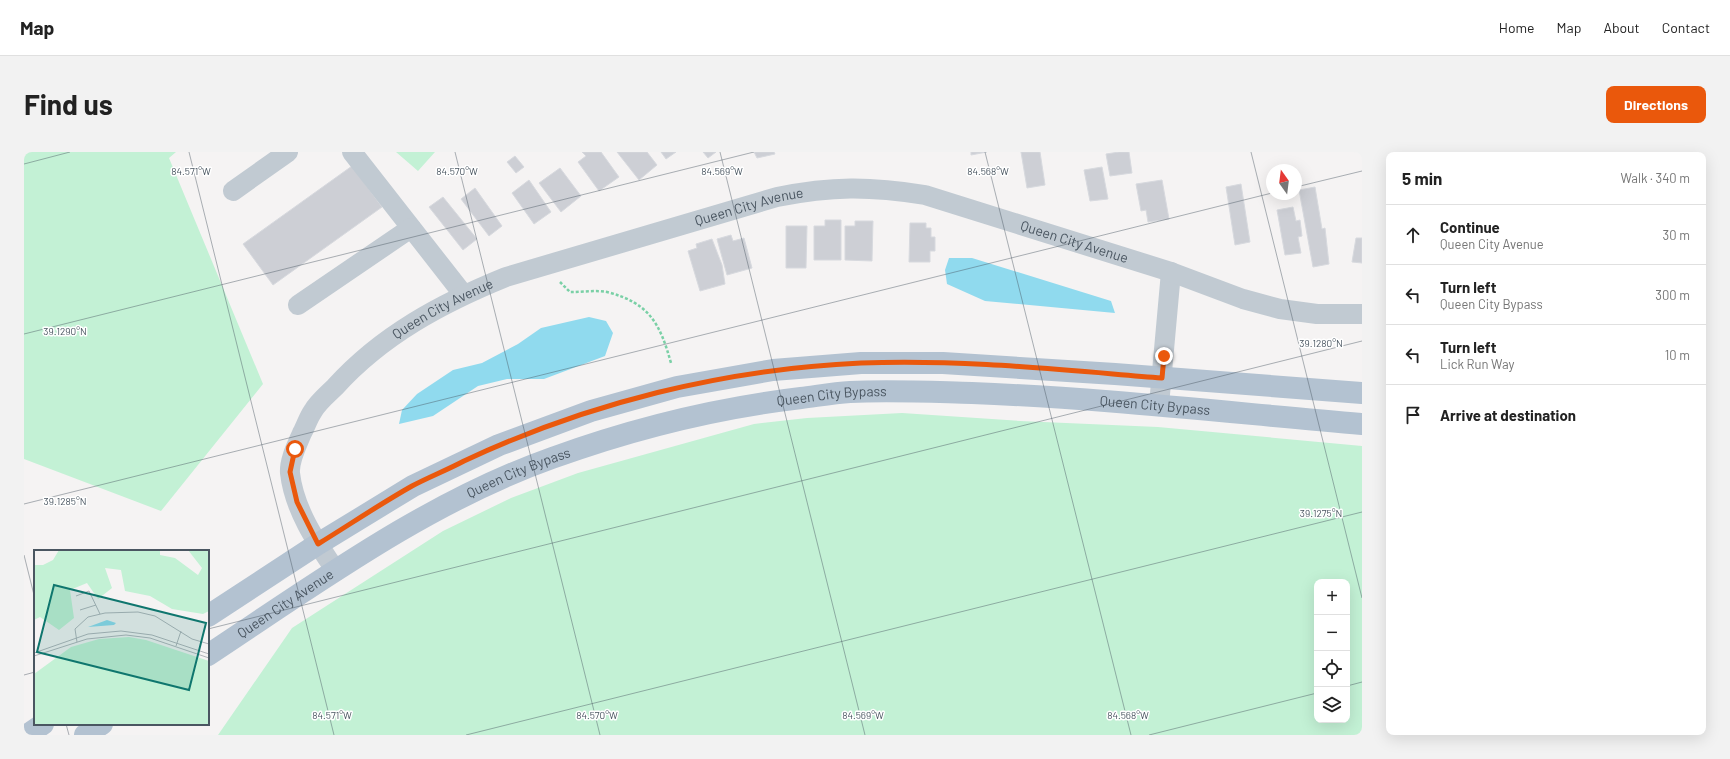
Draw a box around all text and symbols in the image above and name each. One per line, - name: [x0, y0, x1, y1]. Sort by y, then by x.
- text: Map: [20, 16, 54, 39]
- text: Home: [1499, 19, 1535, 36]
- text: Map: [1557, 19, 1581, 36]
- text: About: [1603, 19, 1640, 36]
- text: Contact: [1662, 19, 1710, 36]
- button: Directions: [1606, 86, 1706, 123]
- text: Find us: [24, 87, 113, 121]
- north arrow: [1266, 164, 1302, 200]
- text: 84.571°W: [171, 165, 211, 177]
- text: 84.570°W: [436, 165, 478, 177]
- text: 84.569°W: [701, 165, 743, 177]
- text: 84.568°W: [967, 165, 1009, 177]
- text: 5 min: [1402, 168, 1442, 188]
- text: Walk · 340 m: [1621, 170, 1690, 186]
- street label: Queen City Avenue: [693, 183, 804, 229]
- street label: Queen City Avenue: [1019, 216, 1131, 266]
- text: Continue: [1440, 218, 1500, 236]
- icon: ahead: [1402, 224, 1424, 246]
- text: 30 m: [1663, 227, 1690, 243]
- text: Queen City Avenue: [1440, 236, 1544, 252]
- street label: Queen City Avenue: [389, 274, 495, 342]
- text: Turn left: [1440, 278, 1496, 296]
- icon: left: [1402, 284, 1424, 306]
- text: 300 m: [1655, 287, 1690, 303]
- text: Queen City Bypass: [1440, 296, 1543, 312]
- text: 39.1290°N: [43, 325, 87, 337]
- text: 39.1280°N: [1299, 337, 1343, 349]
- text: Turn left: [1440, 338, 1496, 356]
- icon: left: [1402, 344, 1424, 366]
- route end: [1155, 347, 1173, 365]
- text: 10 m: [1665, 347, 1690, 363]
- text: Lick Run Way: [1440, 356, 1514, 372]
- street label: Queen City Bypass: [775, 382, 887, 409]
- street label: Queen City Bypass: [1099, 392, 1211, 418]
- icon: arrive: [1402, 404, 1424, 426]
- text: Arrive at destination: [1440, 406, 1576, 424]
- route start: [286, 440, 304, 458]
- street label: Queen City Bypass: [464, 443, 573, 501]
- text: 39.1285°N: [44, 495, 86, 507]
- text: 39.1275°N: [1300, 507, 1342, 519]
- inset map: [34, 550, 209, 725]
- street label: Queen City Avenue: [234, 565, 336, 641]
- map controls: [1314, 579, 1350, 723]
- button: +: [1314, 579, 1350, 615]
- button: −: [1314, 615, 1350, 651]
- button: locate: [1314, 651, 1350, 687]
- button: layers: [1314, 687, 1350, 723]
- text: 84.571°W: [312, 709, 352, 721]
- text: 84.570°W: [576, 709, 618, 721]
- text: 84.569°W: [842, 709, 884, 721]
- text: 84.568°W: [1107, 709, 1149, 721]

